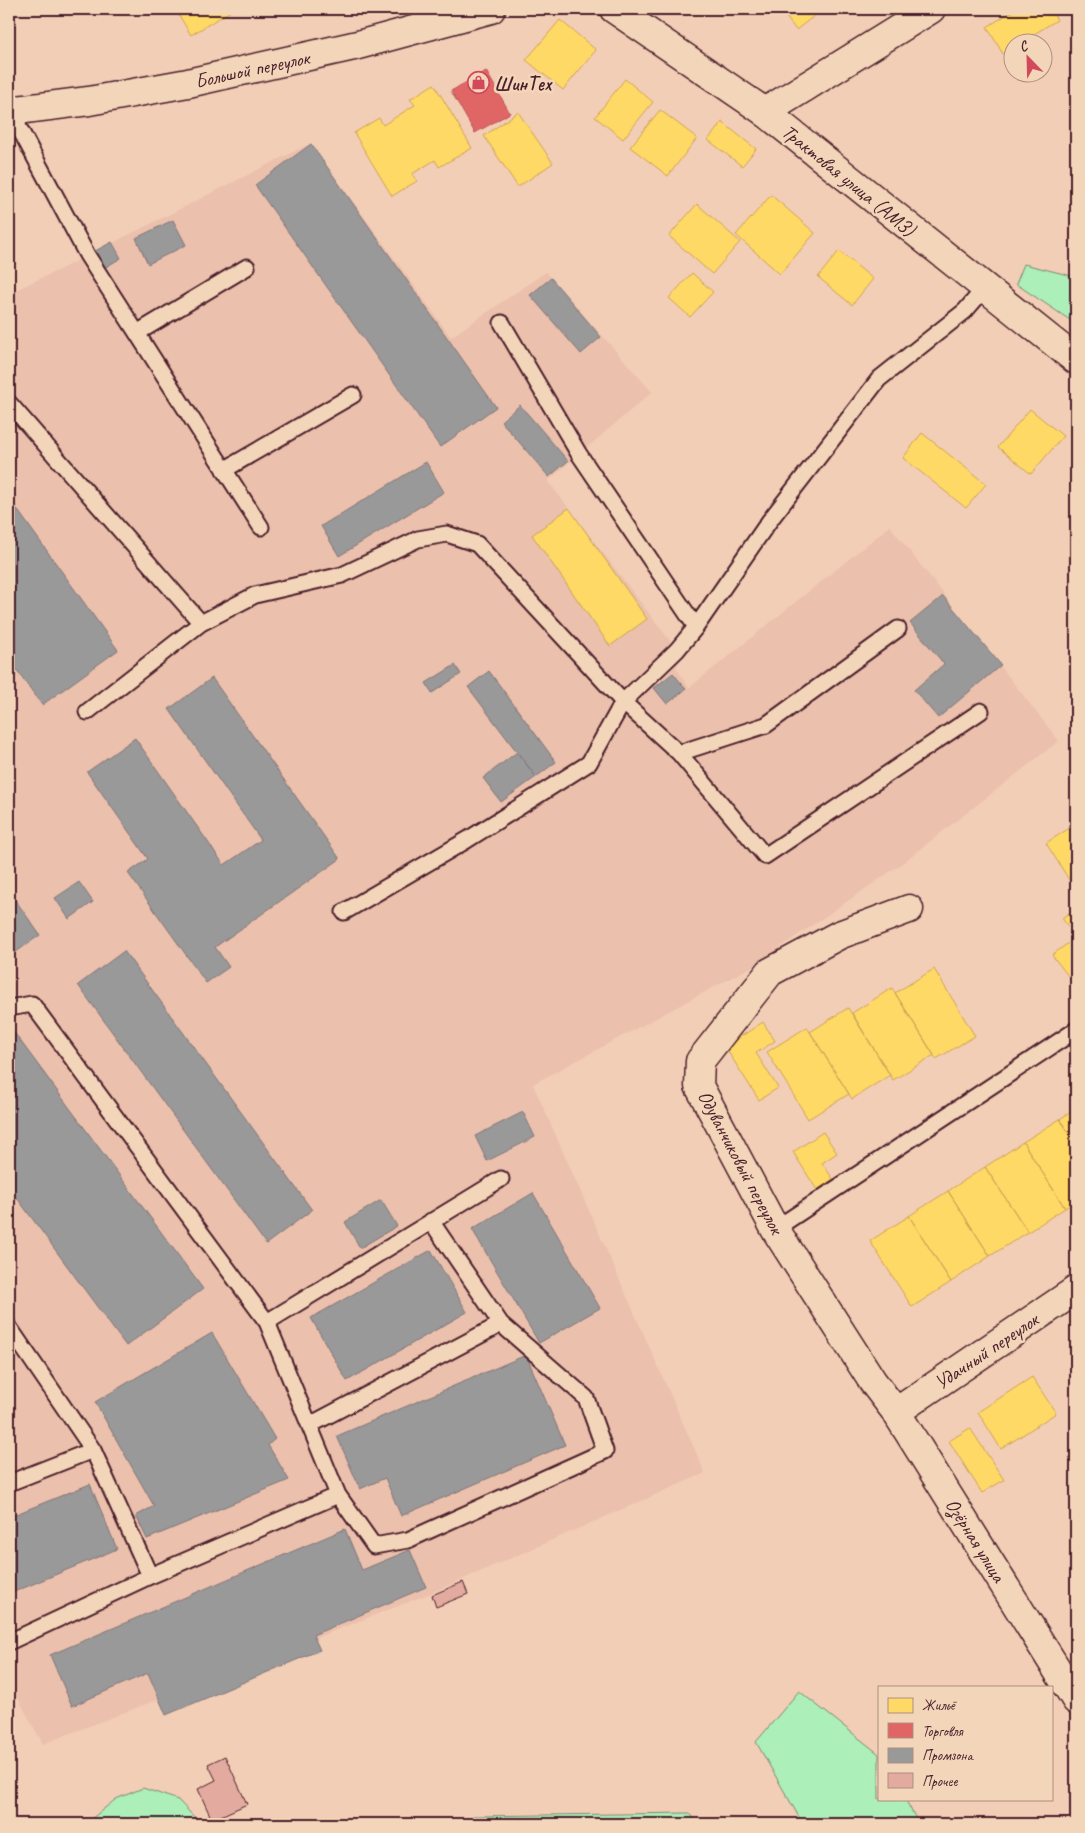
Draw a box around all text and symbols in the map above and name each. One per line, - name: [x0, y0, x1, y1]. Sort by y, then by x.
- north arrow: [1002, 32, 1052, 82]
- text: С: [1017, 36, 1032, 56]
- street label: Большой переулок: [193, 45, 313, 94]
- shop icon: ШинТех: [466, 71, 490, 95]
- place label: ШинТех: [494, 71, 553, 96]
- street label: Трактовая улица (АМЗ): [777, 119, 922, 243]
- street label: Одуванчиковый переулок: [692, 1086, 790, 1240]
- street label: Удачный переулок: [930, 1307, 1044, 1395]
- street label: Озёрная улица: [939, 1494, 1012, 1589]
- legend: [878, 1686, 1052, 1800]
- text: Жильё: [922, 1696, 957, 1715]
- text: Торговля: [922, 1722, 965, 1741]
- text: Промзона: [922, 1746, 974, 1765]
- text: Прочее: [922, 1772, 958, 1791]

